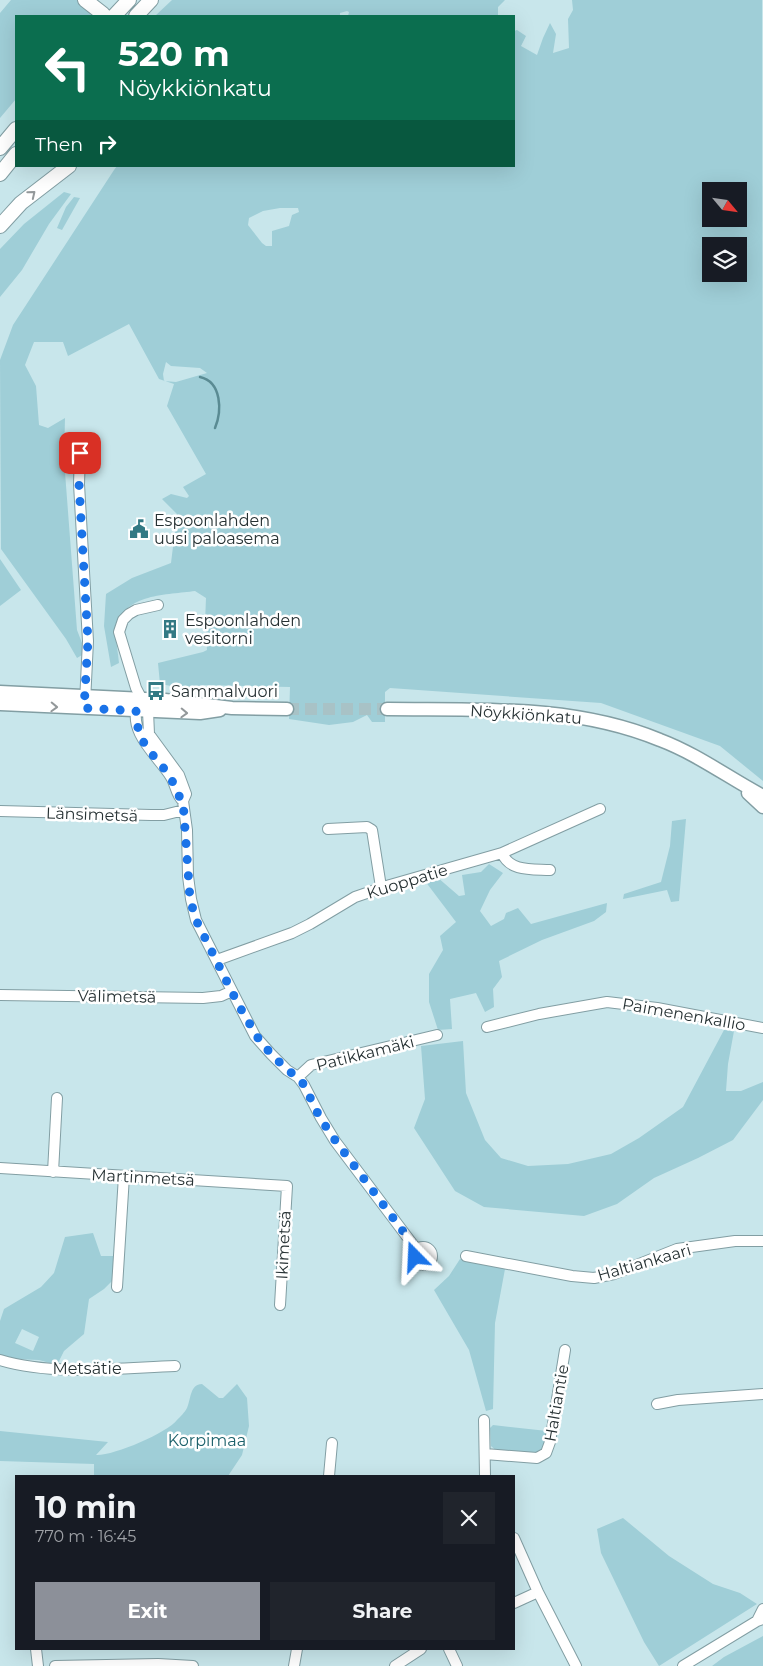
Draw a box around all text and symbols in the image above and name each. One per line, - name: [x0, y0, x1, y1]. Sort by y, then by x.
- text: 520 m: [118, 32, 230, 75]
- icon: left: [35, 35, 100, 100]
- text: Nöykkiönkatu: [118, 75, 272, 102]
- icon: right: [93, 130, 121, 158]
- text: Then: [35, 133, 83, 156]
- north arrow: [702, 182, 748, 228]
- map controls: [702, 182, 747, 282]
- one-way arrow: [26, 191, 35, 199]
- button: layers: [702, 237, 747, 282]
- pin: [59, 432, 101, 474]
- icon: arrive: [66, 439, 94, 467]
- place label: Espoonlahden uusi paloasema: [154, 511, 280, 548]
- public building icon: Espoonlahden uusi paloasema: [128, 518, 150, 540]
- place label: Espoonlahden vesitorni: [185, 611, 301, 648]
- building icon: Espoonlahden vesitorni: [159, 618, 181, 640]
- bus stop icon: Sammalvuori: [145, 680, 167, 702]
- place label: Sammalvuori: [171, 682, 278, 701]
- one-way arrow: [51, 701, 59, 712]
- street label: Nöykkiönkatu: [470, 701, 582, 728]
- one-way arrow: [181, 707, 189, 718]
- street label: Länsimetsä: [46, 803, 138, 826]
- street label: Kuoppatie: [364, 860, 450, 903]
- street label: Välimetsä: [77, 986, 157, 1007]
- street label: Paimenenkallio: [621, 994, 747, 1035]
- street label: Patikkamäki: [314, 1032, 416, 1075]
- street label: Martinmetsä: [91, 1165, 195, 1190]
- street label: Ikimetsä: [272, 1210, 295, 1280]
- position arrow: [388, 1230, 440, 1282]
- street label: Haltiankaari: [595, 1240, 693, 1285]
- street label: Metsätie: [52, 1359, 122, 1378]
- street label: Haltiantie: [540, 1363, 573, 1443]
- park label: Korpimaa: [168, 1431, 246, 1450]
- text: 10 min: [35, 1489, 137, 1526]
- button: close: [443, 1492, 495, 1544]
- text: 770 m · 16:45: [35, 1527, 136, 1546]
- button: Exit: [35, 1582, 260, 1640]
- button: Share: [270, 1582, 495, 1640]

